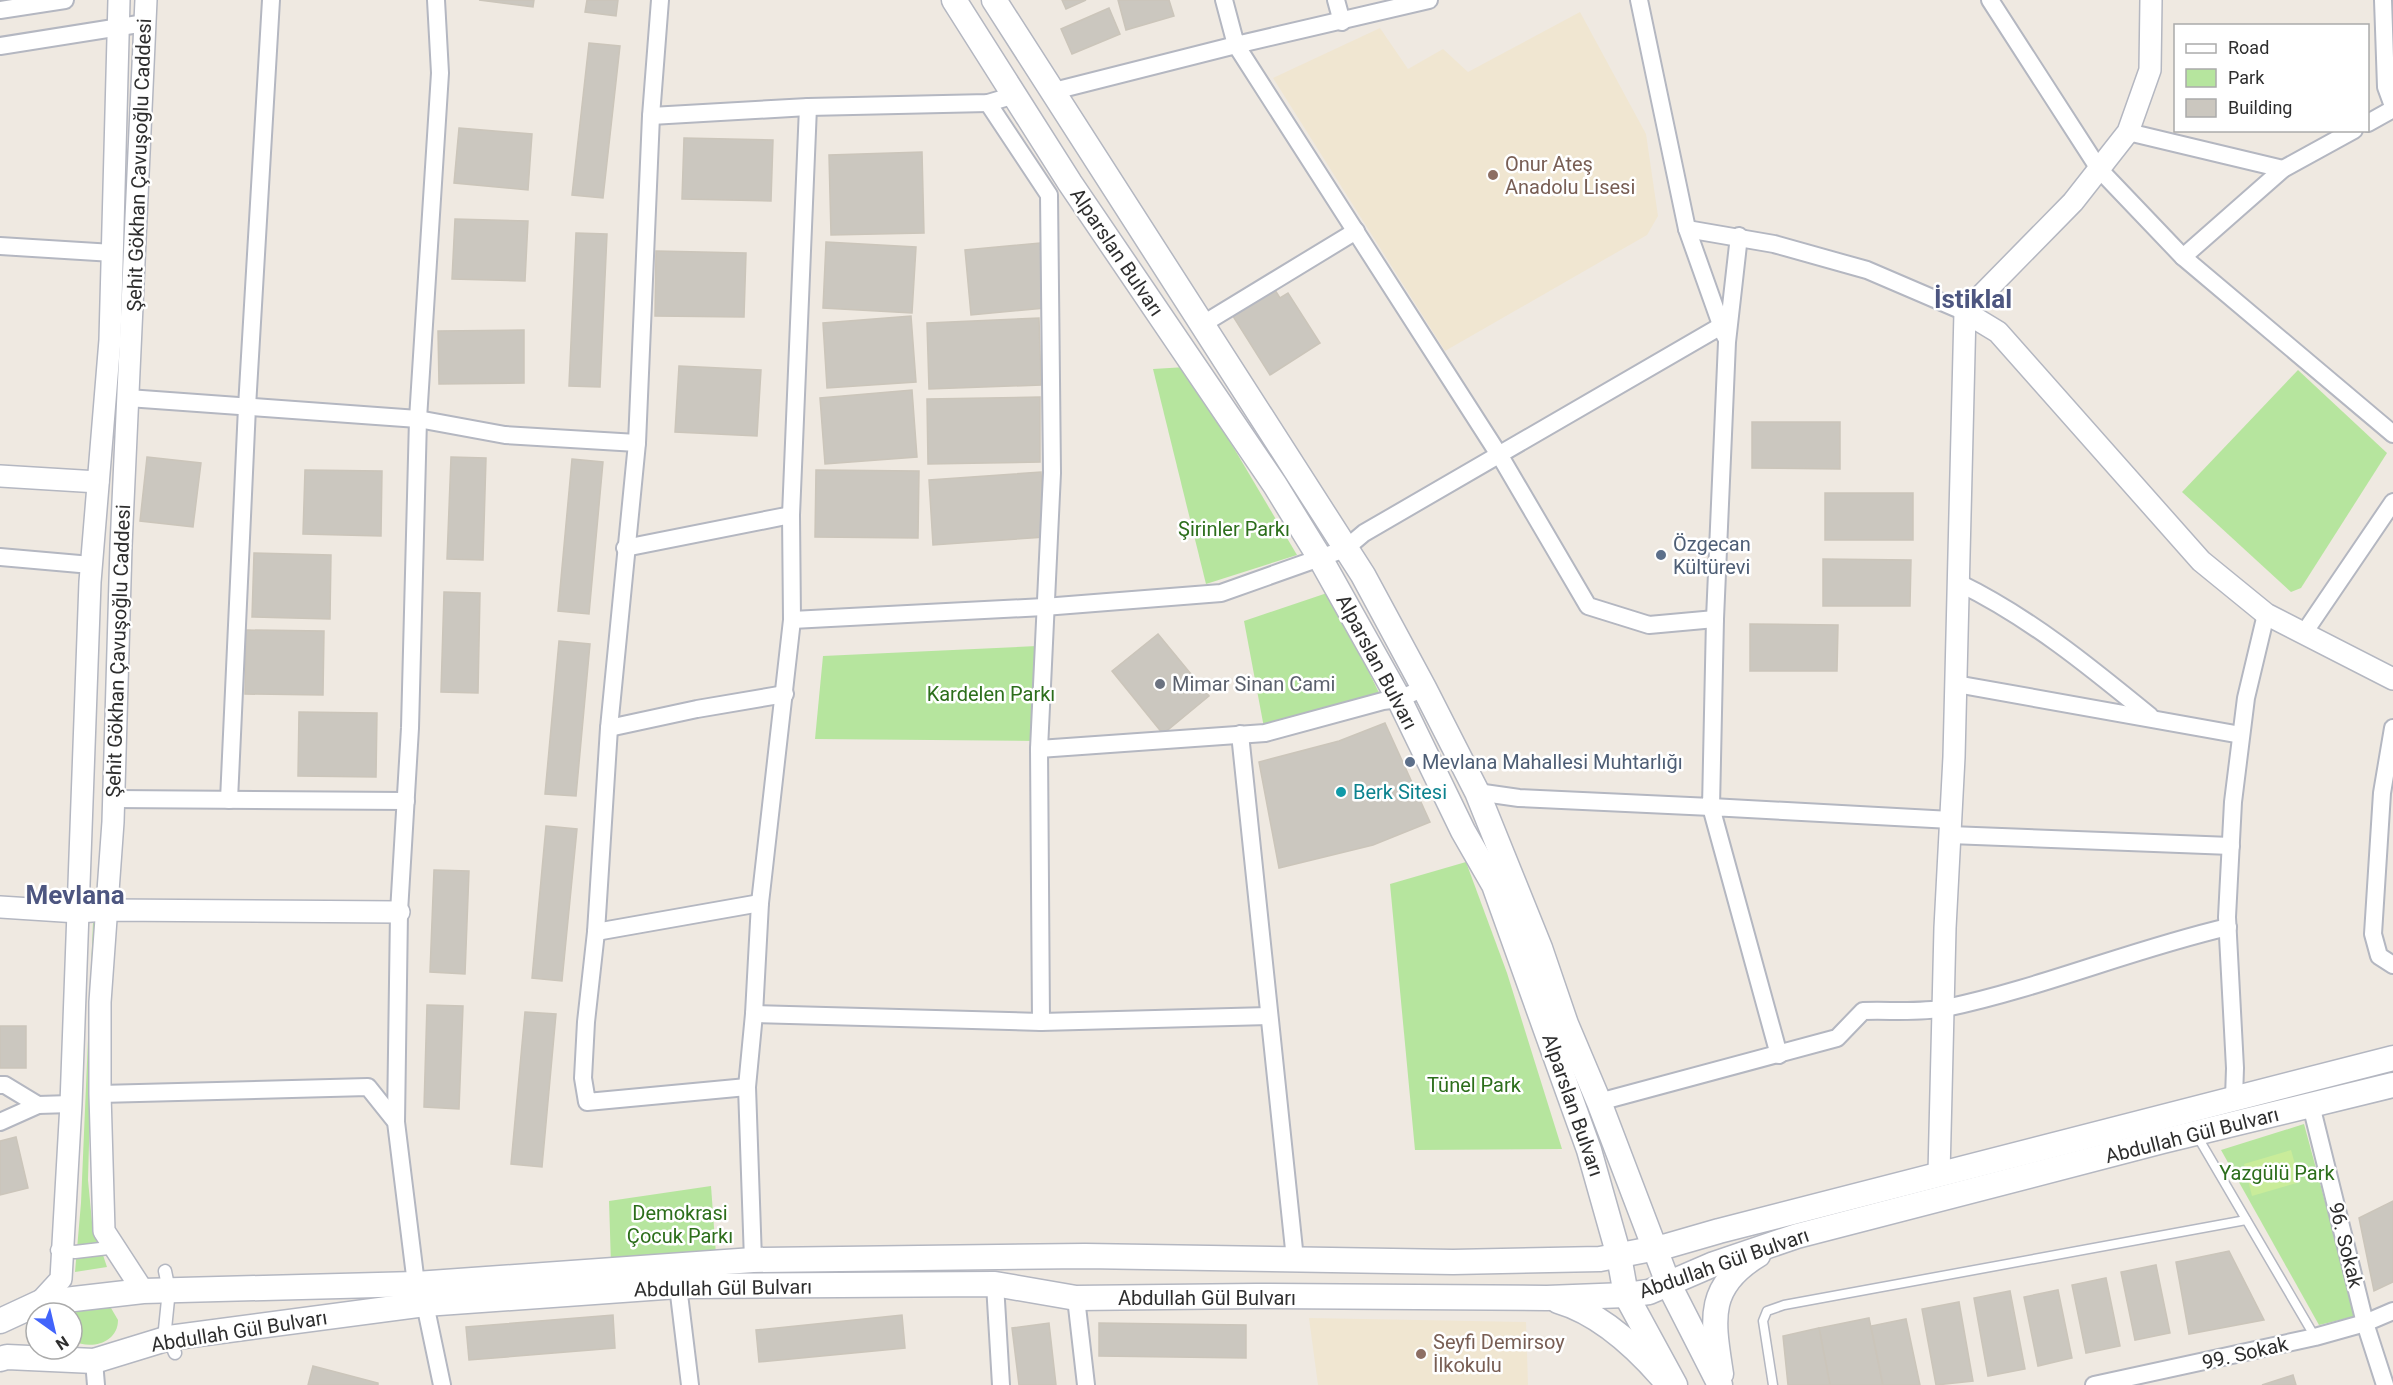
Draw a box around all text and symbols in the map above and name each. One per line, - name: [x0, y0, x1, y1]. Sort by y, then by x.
- street label: Şehit Gökhan Çavuşoğlu Caddesi: [122, 18, 156, 312]
- legend: [2174, 24, 2369, 132]
- text: Road: [2228, 37, 2269, 58]
- text: Park: [2228, 67, 2265, 88]
- text: Building: [2228, 97, 2292, 118]
- place label: Onur Ateş Anadolu Lisesi: [1505, 152, 1635, 199]
- marker: Onur Ateş Anadolu Lisesi: [1486, 168, 1500, 182]
- street label: Alparslan Bulvarı: [1065, 183, 1169, 321]
- district label: İstiklal: [1934, 284, 2012, 314]
- street label: Şehit Gökhan Çavuşoğlu Caddesi: [101, 504, 135, 798]
- park label: Şirinler Parkı: [1178, 517, 1290, 541]
- place label: Özgecan Kültürevi: [1673, 532, 1751, 579]
- marker: Özgecan Kültürevi: [1654, 548, 1668, 562]
- street label: Alparslan Bulvarı: [1331, 590, 1423, 734]
- place label: Mimar Sinan Cami: [1172, 672, 1335, 696]
- marker: Mimar Sinan Cami: [1153, 677, 1167, 691]
- park label: Kardelen Parkı: [927, 682, 1055, 706]
- place label: Mevlana Mahallesi Muhtarlığı: [1422, 750, 1683, 774]
- marker: Mevlana Mahallesi Muhtarlığı: [1403, 755, 1417, 769]
- place label: Berk Sitesi: [1353, 780, 1447, 804]
- marker: Berk Sitesi: [1334, 785, 1348, 799]
- district label: Mevlana: [25, 880, 125, 910]
- street label: Alparslan Bulvarı: [1537, 1030, 1609, 1180]
- park label: Tünel Park: [1427, 1073, 1522, 1097]
- street label: Abdullah Gül Bulvarı: [2103, 1102, 2281, 1168]
- park label: Yazgülü Park: [2219, 1161, 2336, 1185]
- street label: 96. Sokak: [2324, 1200, 2368, 1291]
- park label: Demokrasi Çocuk Parkı: [627, 1201, 733, 1248]
- street label: Abdullah Gül Bulvarı: [1636, 1223, 1812, 1303]
- street label: Abdullah Gül Bulvarı: [634, 1274, 812, 1302]
- street label: Abdullah Gül Bulvarı: [1118, 1286, 1296, 1310]
- north arrow: [24, 1301, 84, 1361]
- street label: Abdullah Gül Bulvarı: [149, 1305, 329, 1357]
- place label: Seyfi Demirsoy İlkokulu: [1433, 1330, 1565, 1377]
- street label: 99. Sokak: [2200, 1331, 2291, 1374]
- text: N: [52, 1332, 72, 1354]
- marker: Seyfi Demirsoy İlkokulu: [1414, 1347, 1428, 1361]

